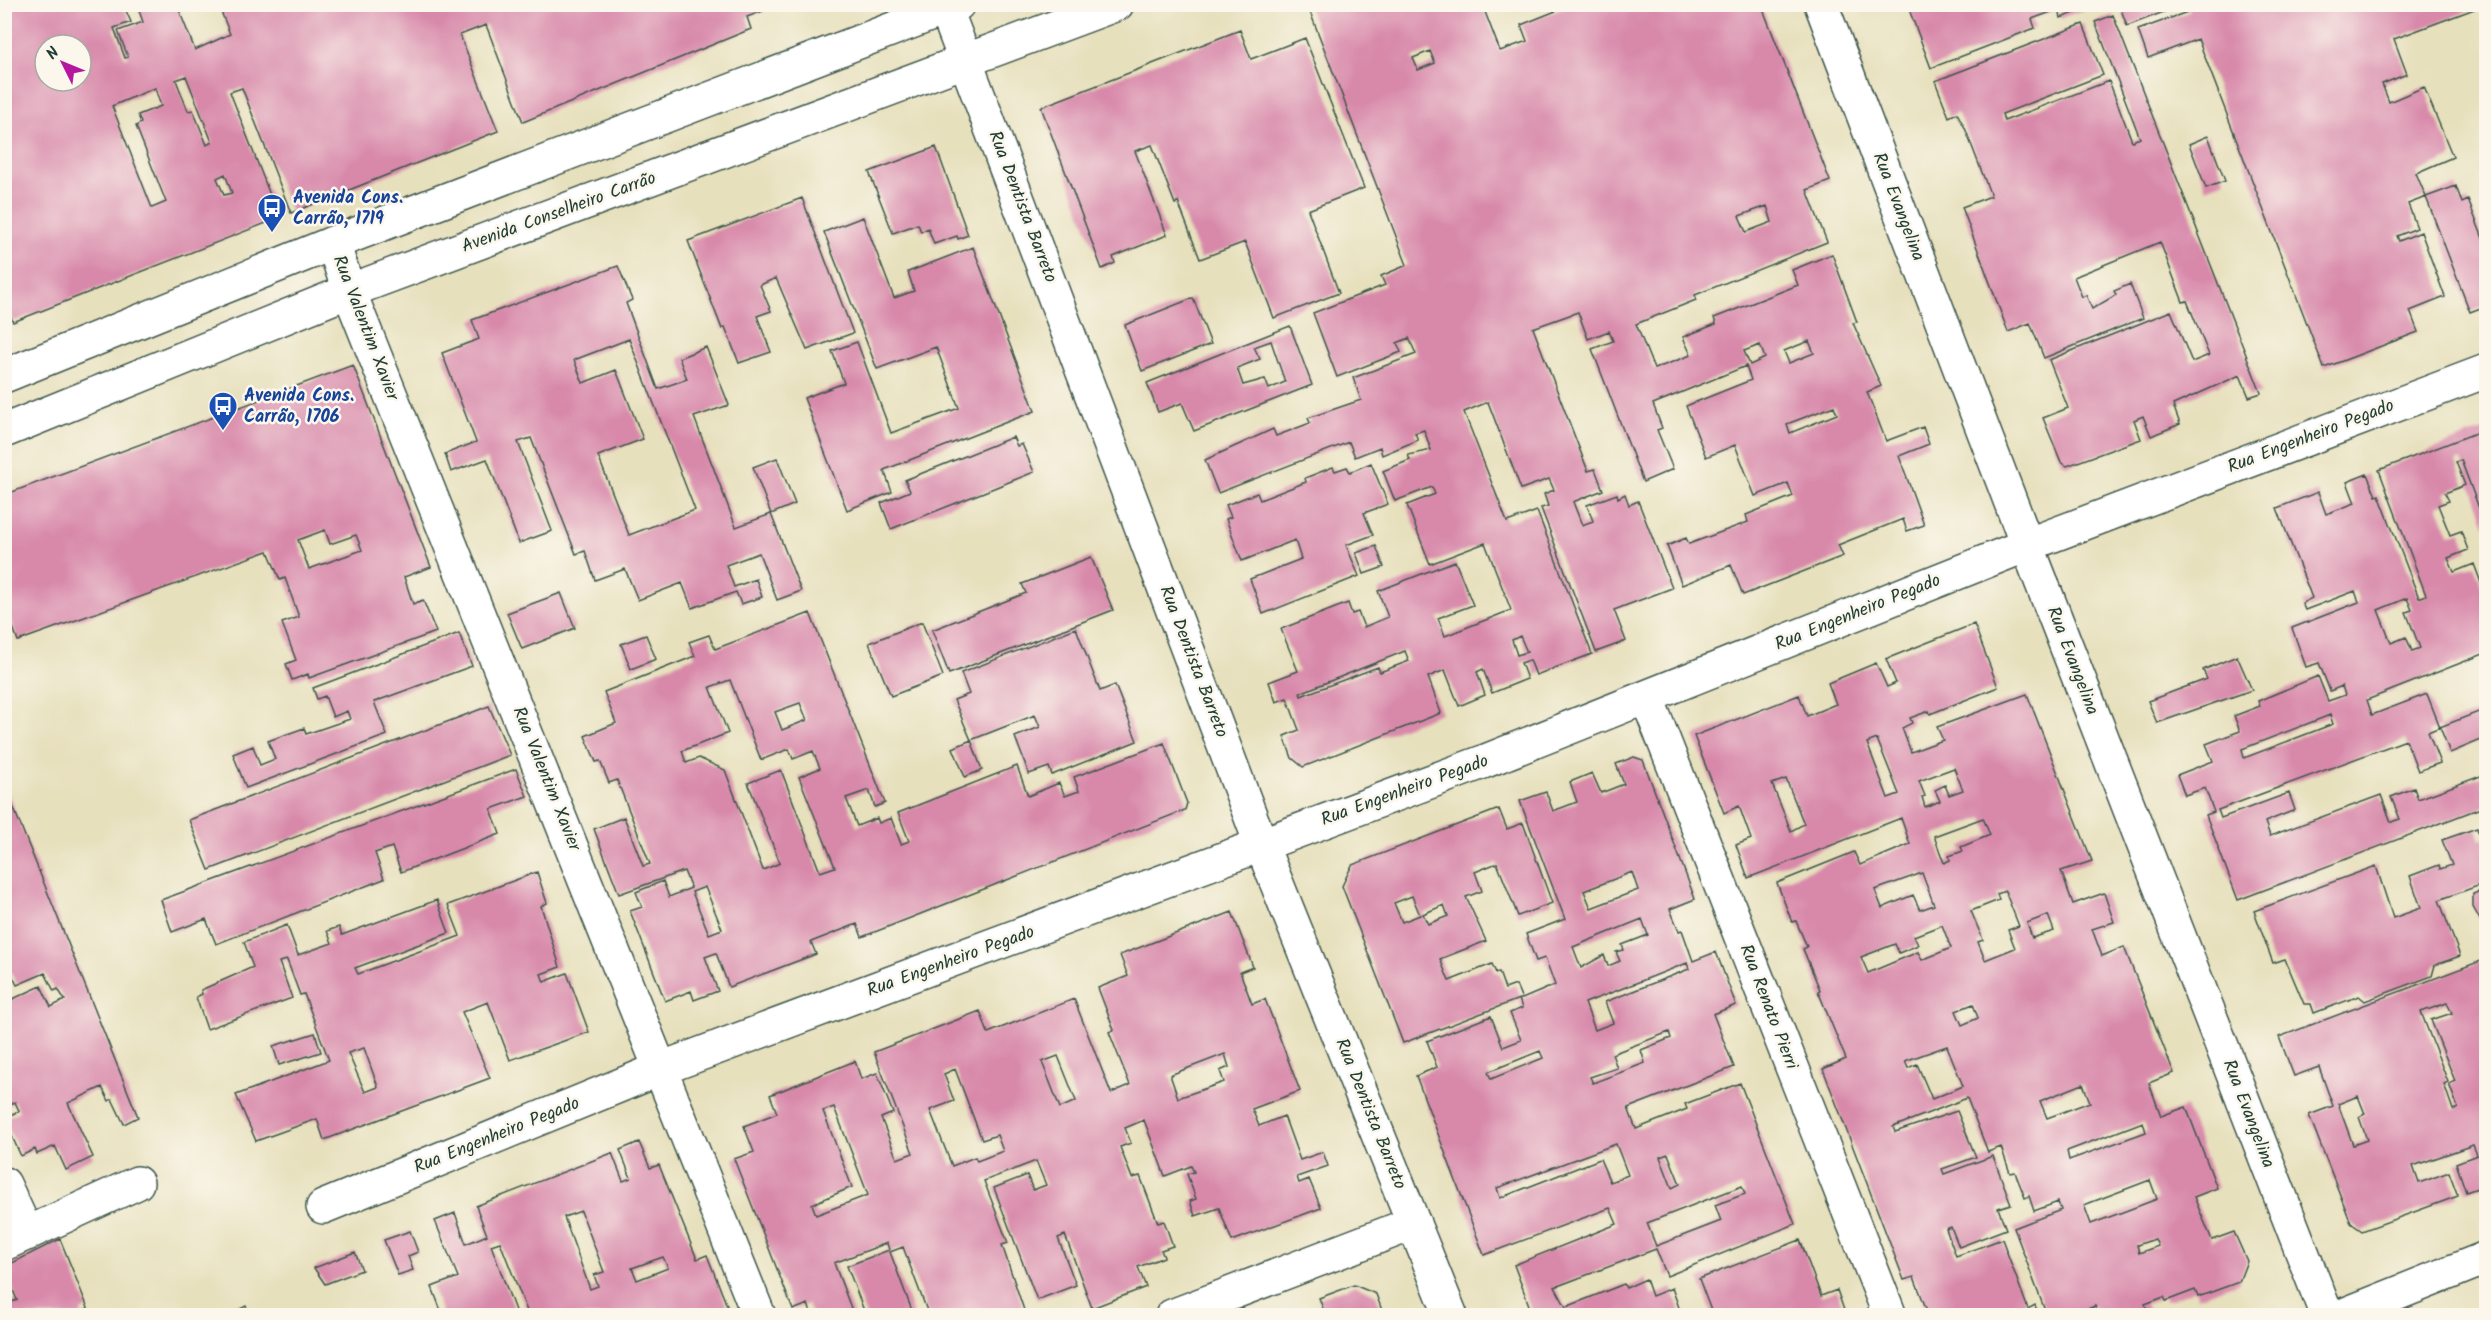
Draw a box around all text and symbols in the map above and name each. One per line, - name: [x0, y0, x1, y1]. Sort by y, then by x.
- north arrow: [33, 33, 93, 93]
- text: N: [41, 42, 66, 66]
- street label: Rua Dentista Barreto: [980, 127, 1064, 287]
- street label: Rua Evangelina: [1864, 148, 1932, 266]
- street label: Avenida Conselheiro Carrão: [458, 164, 660, 262]
- place label: Avenida Cons. Carrão, 1719: [293, 184, 403, 234]
- bus stop icon: Avenida Cons. Carrão, 1719: [256, 192, 288, 234]
- street label: Rua Valentim Xavier: [324, 251, 406, 406]
- place label: Avenida Cons. Carrão, 1706: [244, 382, 354, 432]
- bus stop icon: Avenida Cons. Carrão, 1706: [207, 390, 239, 432]
- street label: Rua Engenheiro Pegado: [2223, 392, 2399, 482]
- street label: Rua Engenheiro Pegado: [1771, 566, 1945, 660]
- street label: Rua Dentista Barreto: [1151, 582, 1235, 742]
- street label: Rua Evangelina: [2038, 602, 2106, 720]
- street label: Rua Valentim Xavier: [504, 702, 589, 856]
- street label: Rua Engenheiro Pegado: [1317, 747, 1493, 835]
- street label: Rua Engenheiro Pegado: [863, 918, 1039, 1006]
- street label: Rua Renato Pierri: [1731, 940, 1805, 1075]
- street label: Rua Dentista Barreto: [1326, 1034, 1414, 1194]
- street label: Rua Evangelina: [2214, 1055, 2282, 1173]
- street label: Rua Engenheiro Pegado: [410, 1089, 584, 1183]

